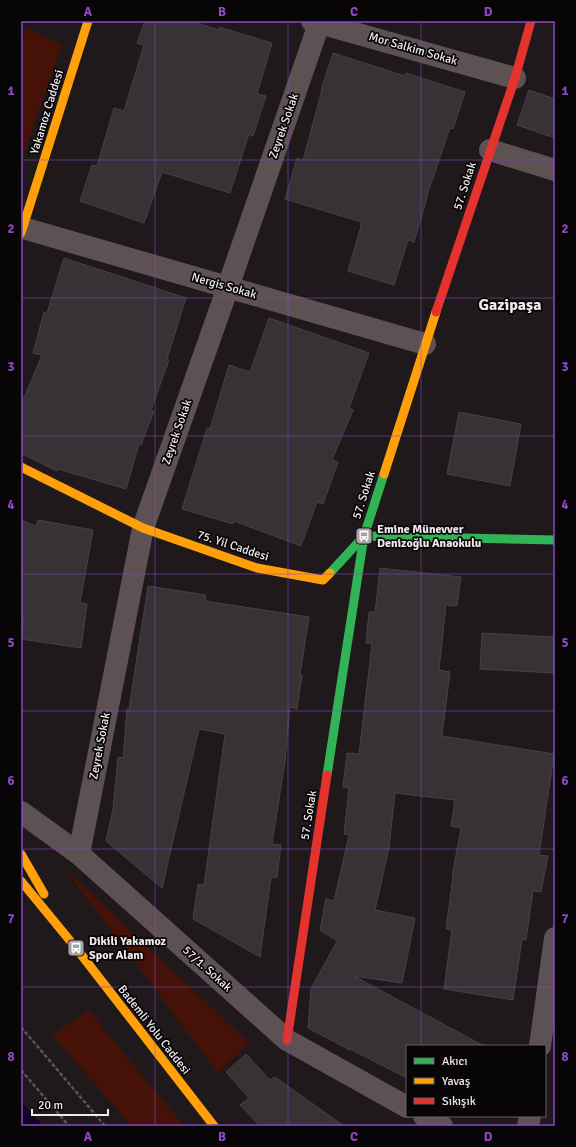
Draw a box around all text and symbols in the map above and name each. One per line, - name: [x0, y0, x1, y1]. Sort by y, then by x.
- text: A: [84, 4, 93, 20]
- text: B: [218, 4, 226, 20]
- text: C: [350, 4, 358, 20]
- text: D: [484, 4, 493, 20]
- street label: Mor Salkim Sokak: [367, 29, 459, 69]
- street label: Yakamoz Caddesi: [27, 68, 67, 156]
- text: 1: [7, 83, 15, 99]
- text: 1: [561, 83, 569, 99]
- street label: Zeyrek Sokak: [266, 92, 302, 160]
- street label: 57. Sokak: [450, 160, 480, 212]
- text: 2: [7, 221, 15, 237]
- text: 2: [561, 221, 569, 237]
- street label: Nergis Sokak: [190, 270, 258, 302]
- district label: Gazipaşa: [479, 295, 541, 315]
- text: 3: [7, 359, 15, 375]
- text: 3: [561, 359, 569, 375]
- street label: Zeyrek Sokak: [159, 398, 195, 466]
- street label: 57. Sokak: [349, 469, 379, 521]
- text: 4: [7, 497, 15, 513]
- text: 4: [561, 497, 569, 513]
- place label: Emine Münevver Denizoğlu Anaokulu: [377, 522, 482, 551]
- bus stop icon: Emine Münevver Denizoğlu Anaokulu: [354, 526, 374, 546]
- street label: 75. Yil Caddesi: [195, 527, 271, 565]
- text: 5: [7, 635, 15, 651]
- text: 5: [561, 635, 569, 651]
- street label: Zeyrek Sokak: [86, 711, 114, 781]
- text: 6: [7, 773, 15, 789]
- text: 6: [561, 773, 569, 789]
- street label: 57. Sokak: [298, 789, 320, 841]
- text: 7: [7, 911, 15, 927]
- text: 7: [561, 911, 569, 927]
- place label: Dikili Yakamoz Spor Alanı: [89, 934, 167, 963]
- bus stop icon: Dikili Yakamoz Spor Alanı: [66, 938, 86, 958]
- street label: 57/1. Sokak: [179, 943, 235, 995]
- street label: Bademli Yolu Caddesi: [114, 982, 194, 1078]
- legend: [406, 1045, 546, 1117]
- text: 8: [7, 1049, 15, 1065]
- text: 8: [561, 1049, 569, 1065]
- text: Akıcı: [442, 1054, 468, 1069]
- text: Yavaş: [442, 1074, 470, 1089]
- scale bar: [32, 1091, 108, 1117]
- text: Sıkışık: [442, 1094, 476, 1109]
- text: 20 m: [38, 1098, 63, 1113]
- text: A: [84, 1129, 93, 1145]
- text: B: [218, 1129, 226, 1145]
- text: C: [350, 1129, 358, 1145]
- text: D: [484, 1129, 493, 1145]

